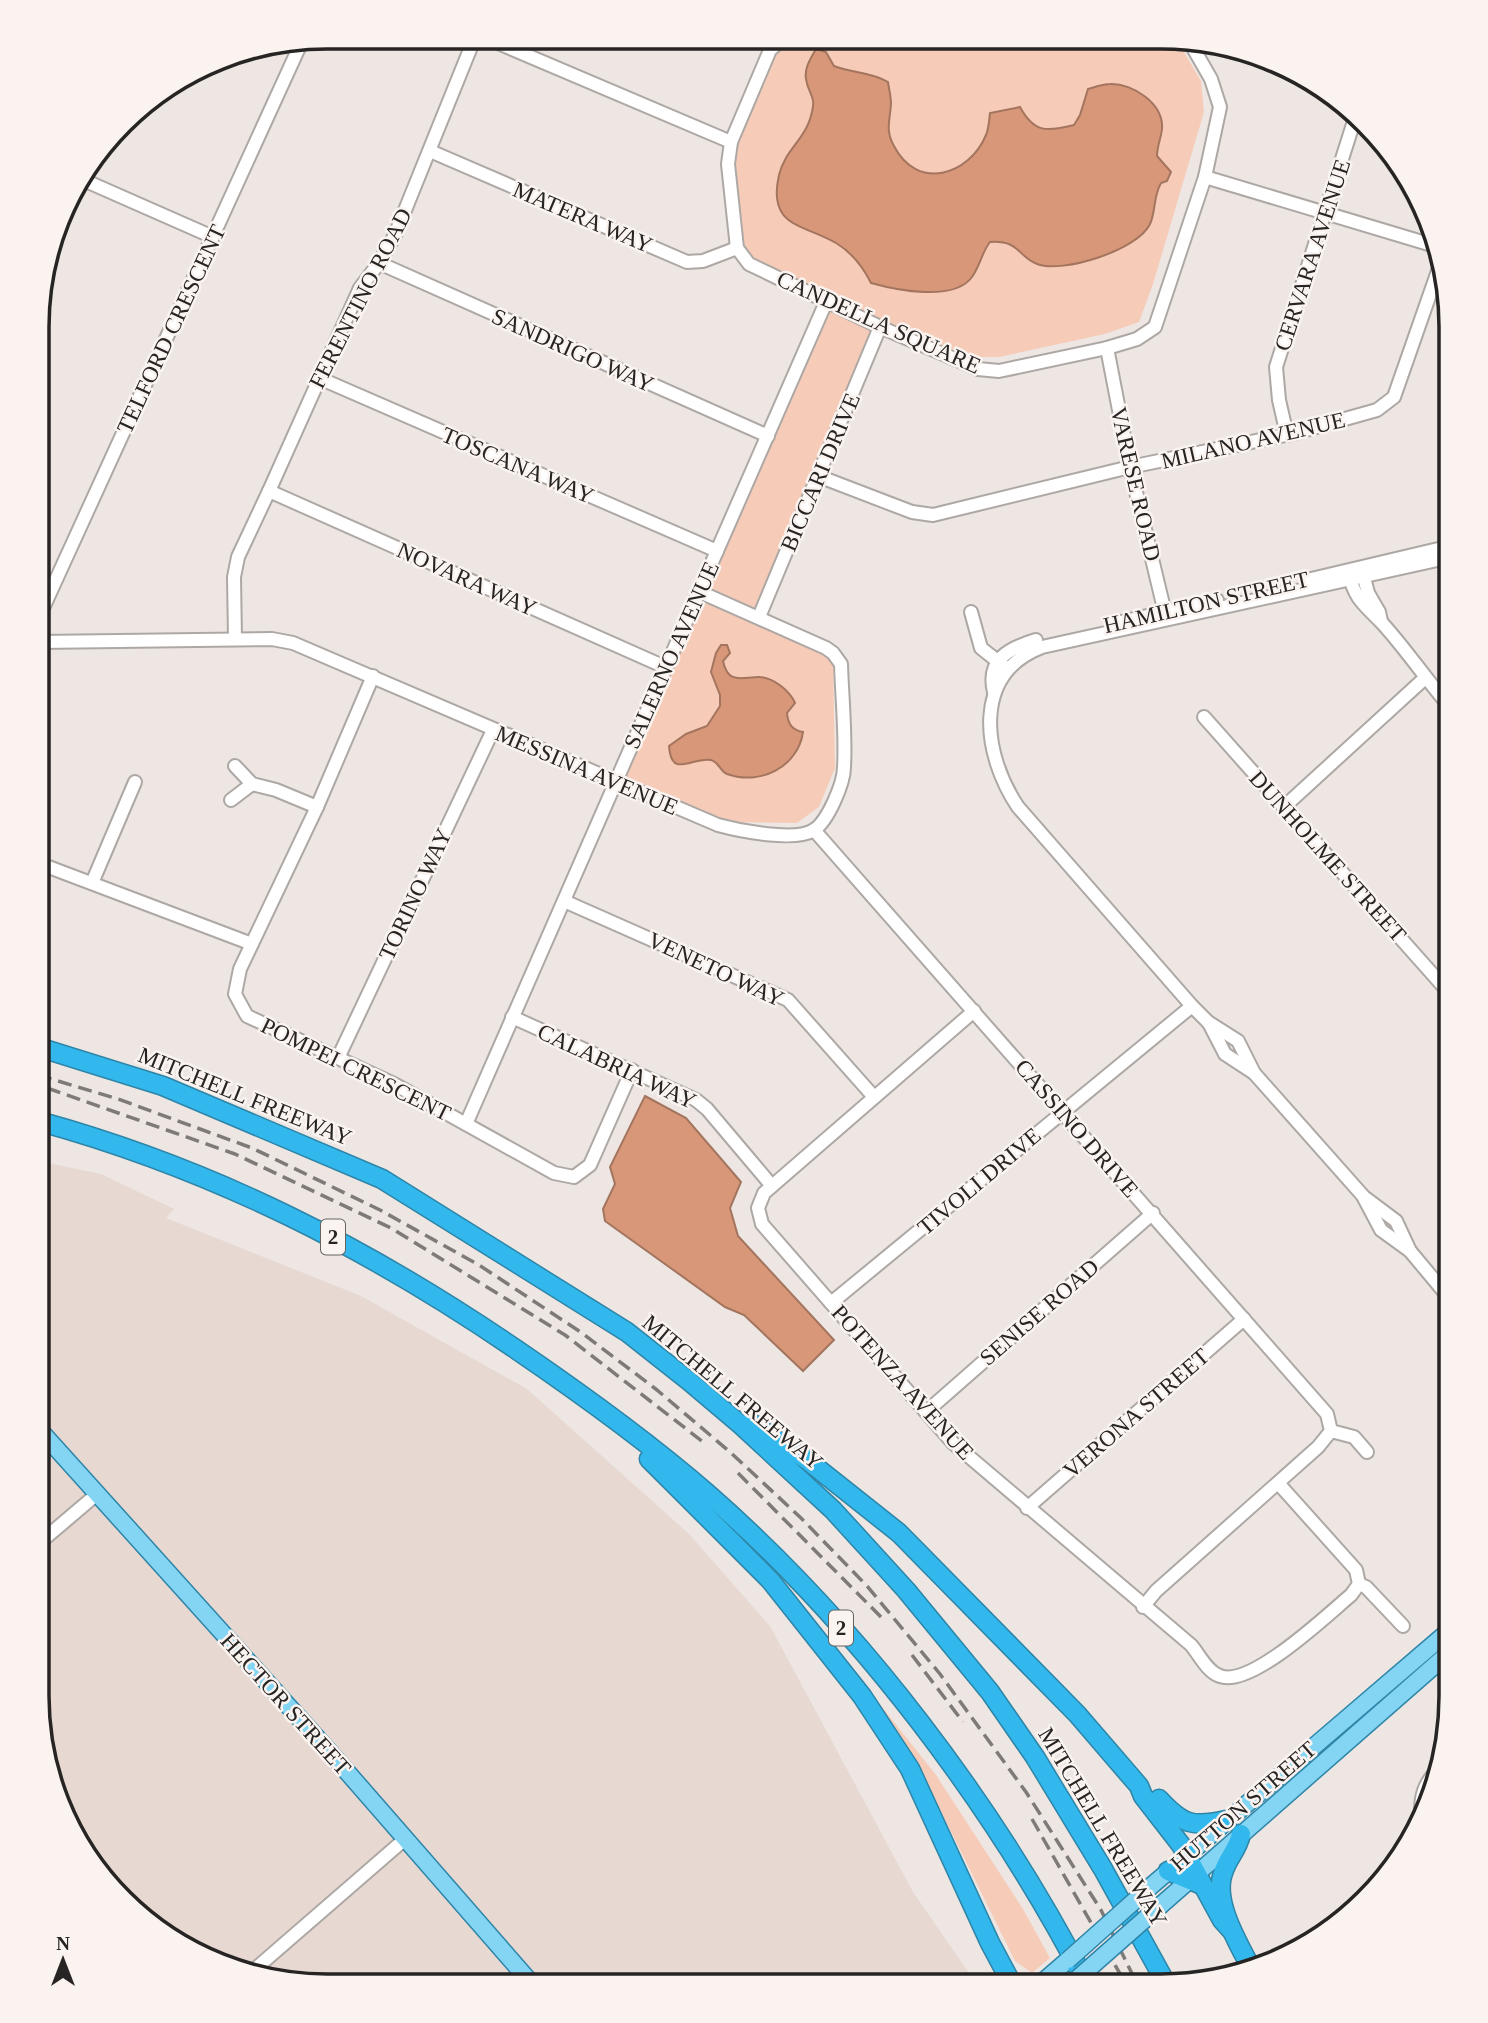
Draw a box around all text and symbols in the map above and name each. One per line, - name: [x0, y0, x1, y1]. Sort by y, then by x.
- street label: CERVARA AVENUE: [1270, 156, 1355, 354]
- street label: MATERA WAY: [509, 177, 657, 258]
- street label: FERENTINO ROAD: [304, 204, 417, 392]
- street label: TELFORD CRESCENT: [112, 221, 231, 437]
- street label: CANDELLA SQUARE: [773, 266, 985, 379]
- street label: SANDRIGO WAY: [488, 304, 658, 398]
- street label: BICCARI DRIVE: [776, 389, 865, 555]
- street label: VARESE ROAD: [1106, 405, 1165, 564]
- street label: MILANO AVENUE: [1159, 407, 1348, 474]
- street label: TOSCANA WAY: [438, 422, 598, 509]
- street label: NOVARA WAY: [393, 538, 541, 621]
- street label: SALERNO AVENUE: [619, 558, 724, 753]
- street label: HAMILTON STREET: [1101, 567, 1311, 638]
- street label: MESSINA AVENUE: [492, 721, 682, 820]
- street label: DUNHOLME STREET: [1244, 766, 1411, 947]
- street label: TORINO WAY: [374, 824, 457, 964]
- street label: VENETO WAY: [644, 927, 788, 1012]
- street label: POMPEI CRESCENT: [257, 1013, 455, 1126]
- street label: CALABRIA WAY: [534, 1019, 700, 1114]
- street label: MITCHELL FREEWAY: [135, 1042, 355, 1151]
- street label: CASSINO DRIVE: [1010, 1054, 1143, 1202]
- street label: TIVOLI DRIVE: [913, 1123, 1046, 1240]
- road number: 2: [321, 1220, 345, 1254]
- street label: SENISE ROAD: [975, 1254, 1104, 1371]
- street label: POTENZA AVENUE: [827, 1300, 979, 1465]
- street label: MITCHELL FREEWAY: [637, 1310, 828, 1475]
- street label: VERONA STREET: [1058, 1343, 1214, 1483]
- road number: 2: [829, 1610, 853, 1646]
- street label: HECTOR STREET: [216, 1628, 356, 1780]
- street label: MITCHELL FREEWAY: [1033, 1723, 1172, 1932]
- street label: HUTTON STREET: [1166, 1737, 1321, 1876]
- north arrow: [28, 1925, 98, 1995]
- text: N: [56, 1933, 70, 1954]

